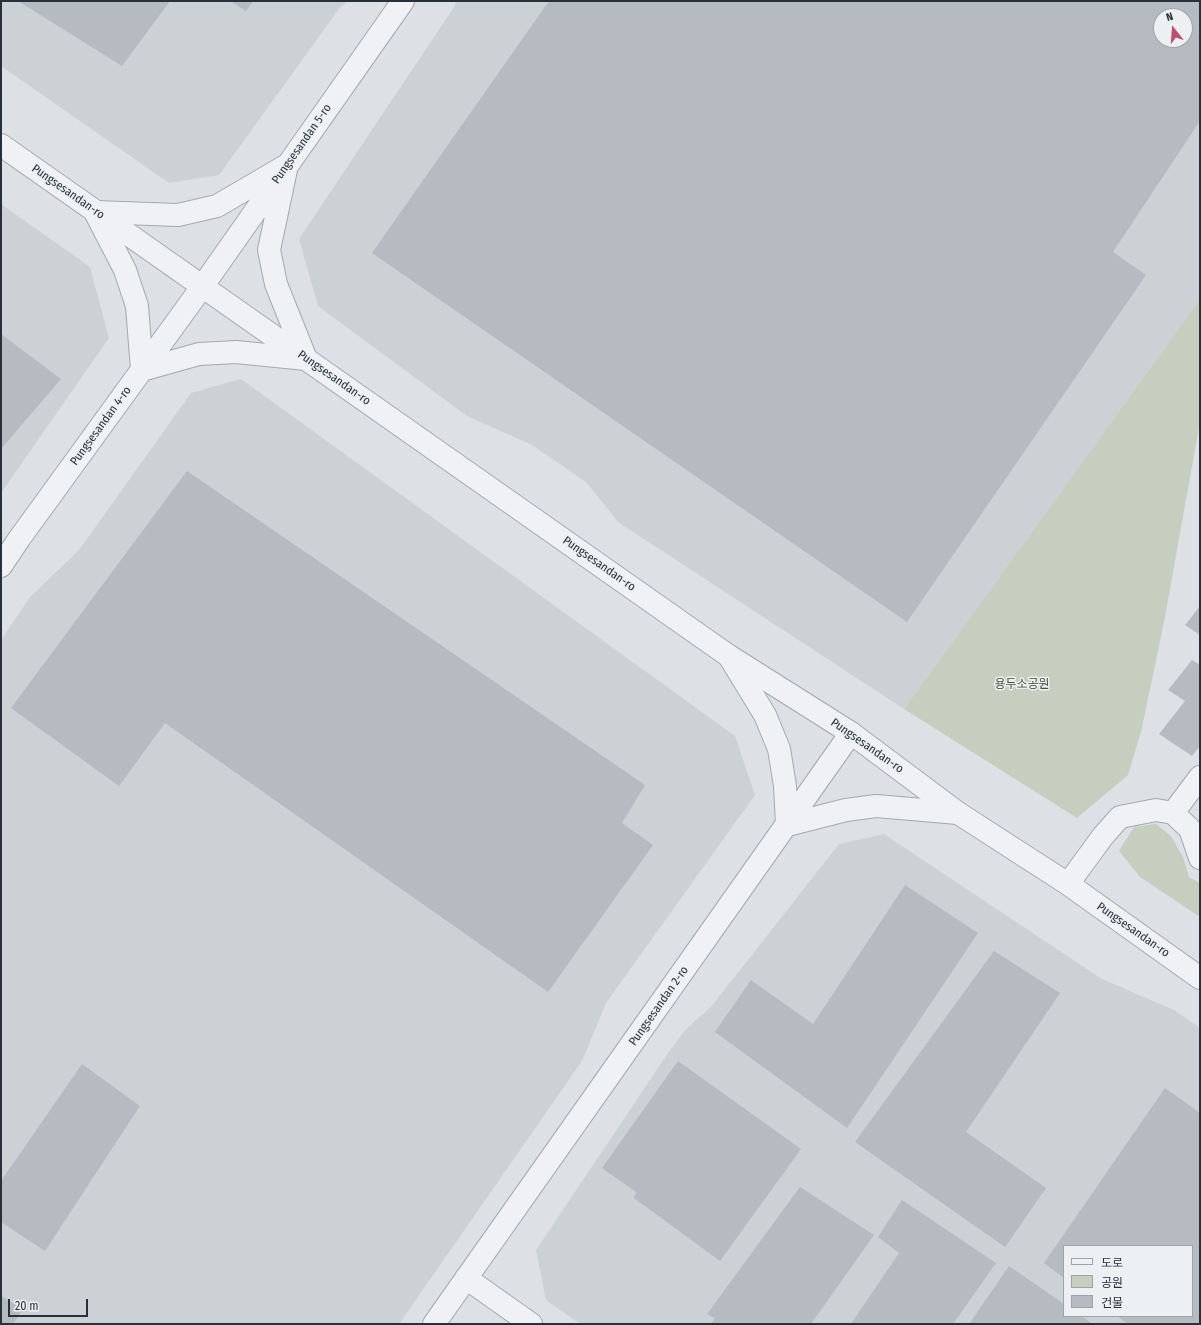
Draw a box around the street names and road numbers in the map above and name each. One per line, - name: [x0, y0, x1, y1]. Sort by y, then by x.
- street label: Pungsesandan 5-ro: [269, 101, 335, 187]
- street label: Pungsesandan-ro: [29, 162, 107, 222]
- street label: Pungsesandan-ro: [295, 348, 373, 408]
- street label: Pungsesandan 4-ro: [67, 384, 135, 468]
- street label: Pungsesandan-ro: [560, 534, 638, 594]
- street label: Pungsesandan-ro: [828, 716, 906, 776]
- street label: Pungsesandan-ro: [1094, 900, 1172, 960]
- street label: Pungsesandan 2-ro: [626, 963, 692, 1049]

